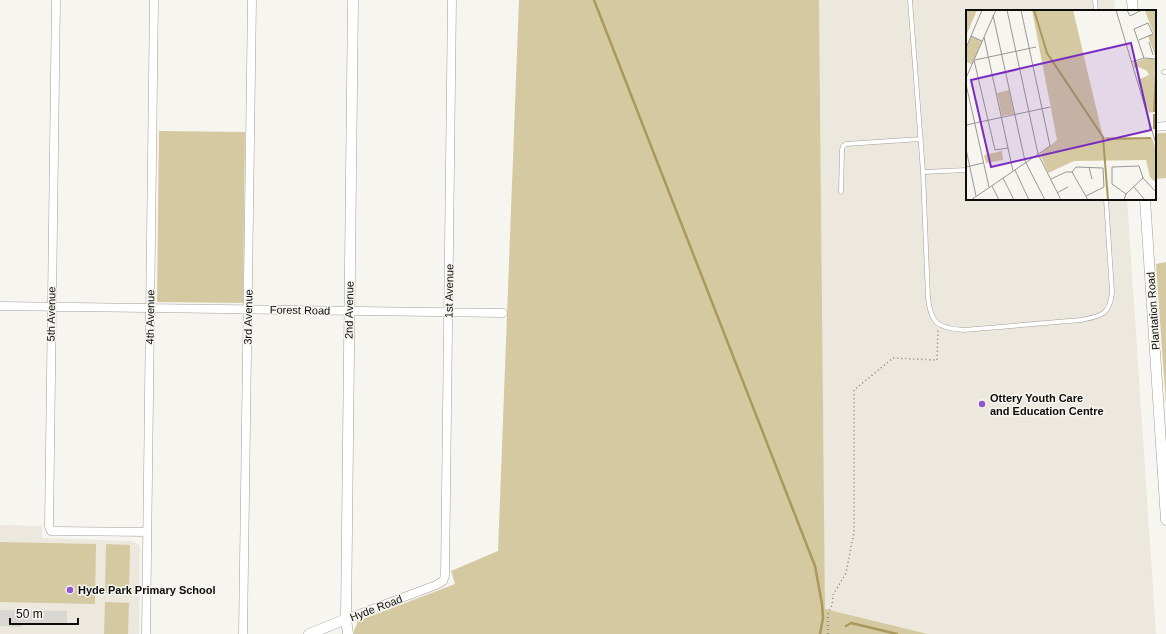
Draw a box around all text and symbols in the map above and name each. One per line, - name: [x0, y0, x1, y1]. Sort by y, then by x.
- inset map: [966, 10, 1156, 200]
- street label: 1st Avenue: [443, 264, 455, 318]
- street label: Plantation Road: [1144, 272, 1162, 350]
- street label: 2nd Avenue: [342, 281, 356, 339]
- street label: 5th Avenue: [45, 286, 57, 342]
- street label: 4th Avenue: [144, 289, 156, 345]
- street label: 3rd Avenue: [242, 289, 254, 345]
- street label: Forest Road: [270, 303, 330, 317]
- place label: Ottery Youth Care and Education Centre: [990, 392, 1104, 417]
- marker: Ottery Youth Care and Education Centre: [977, 399, 987, 409]
- place label: Hyde Park Primary School: [78, 584, 216, 596]
- marker: Hyde Park Primary School: [65, 585, 75, 595]
- street label: Hyde Road: [348, 593, 404, 623]
- scale bar: [10, 600, 78, 626]
- text: 50 m: [16, 607, 43, 621]

